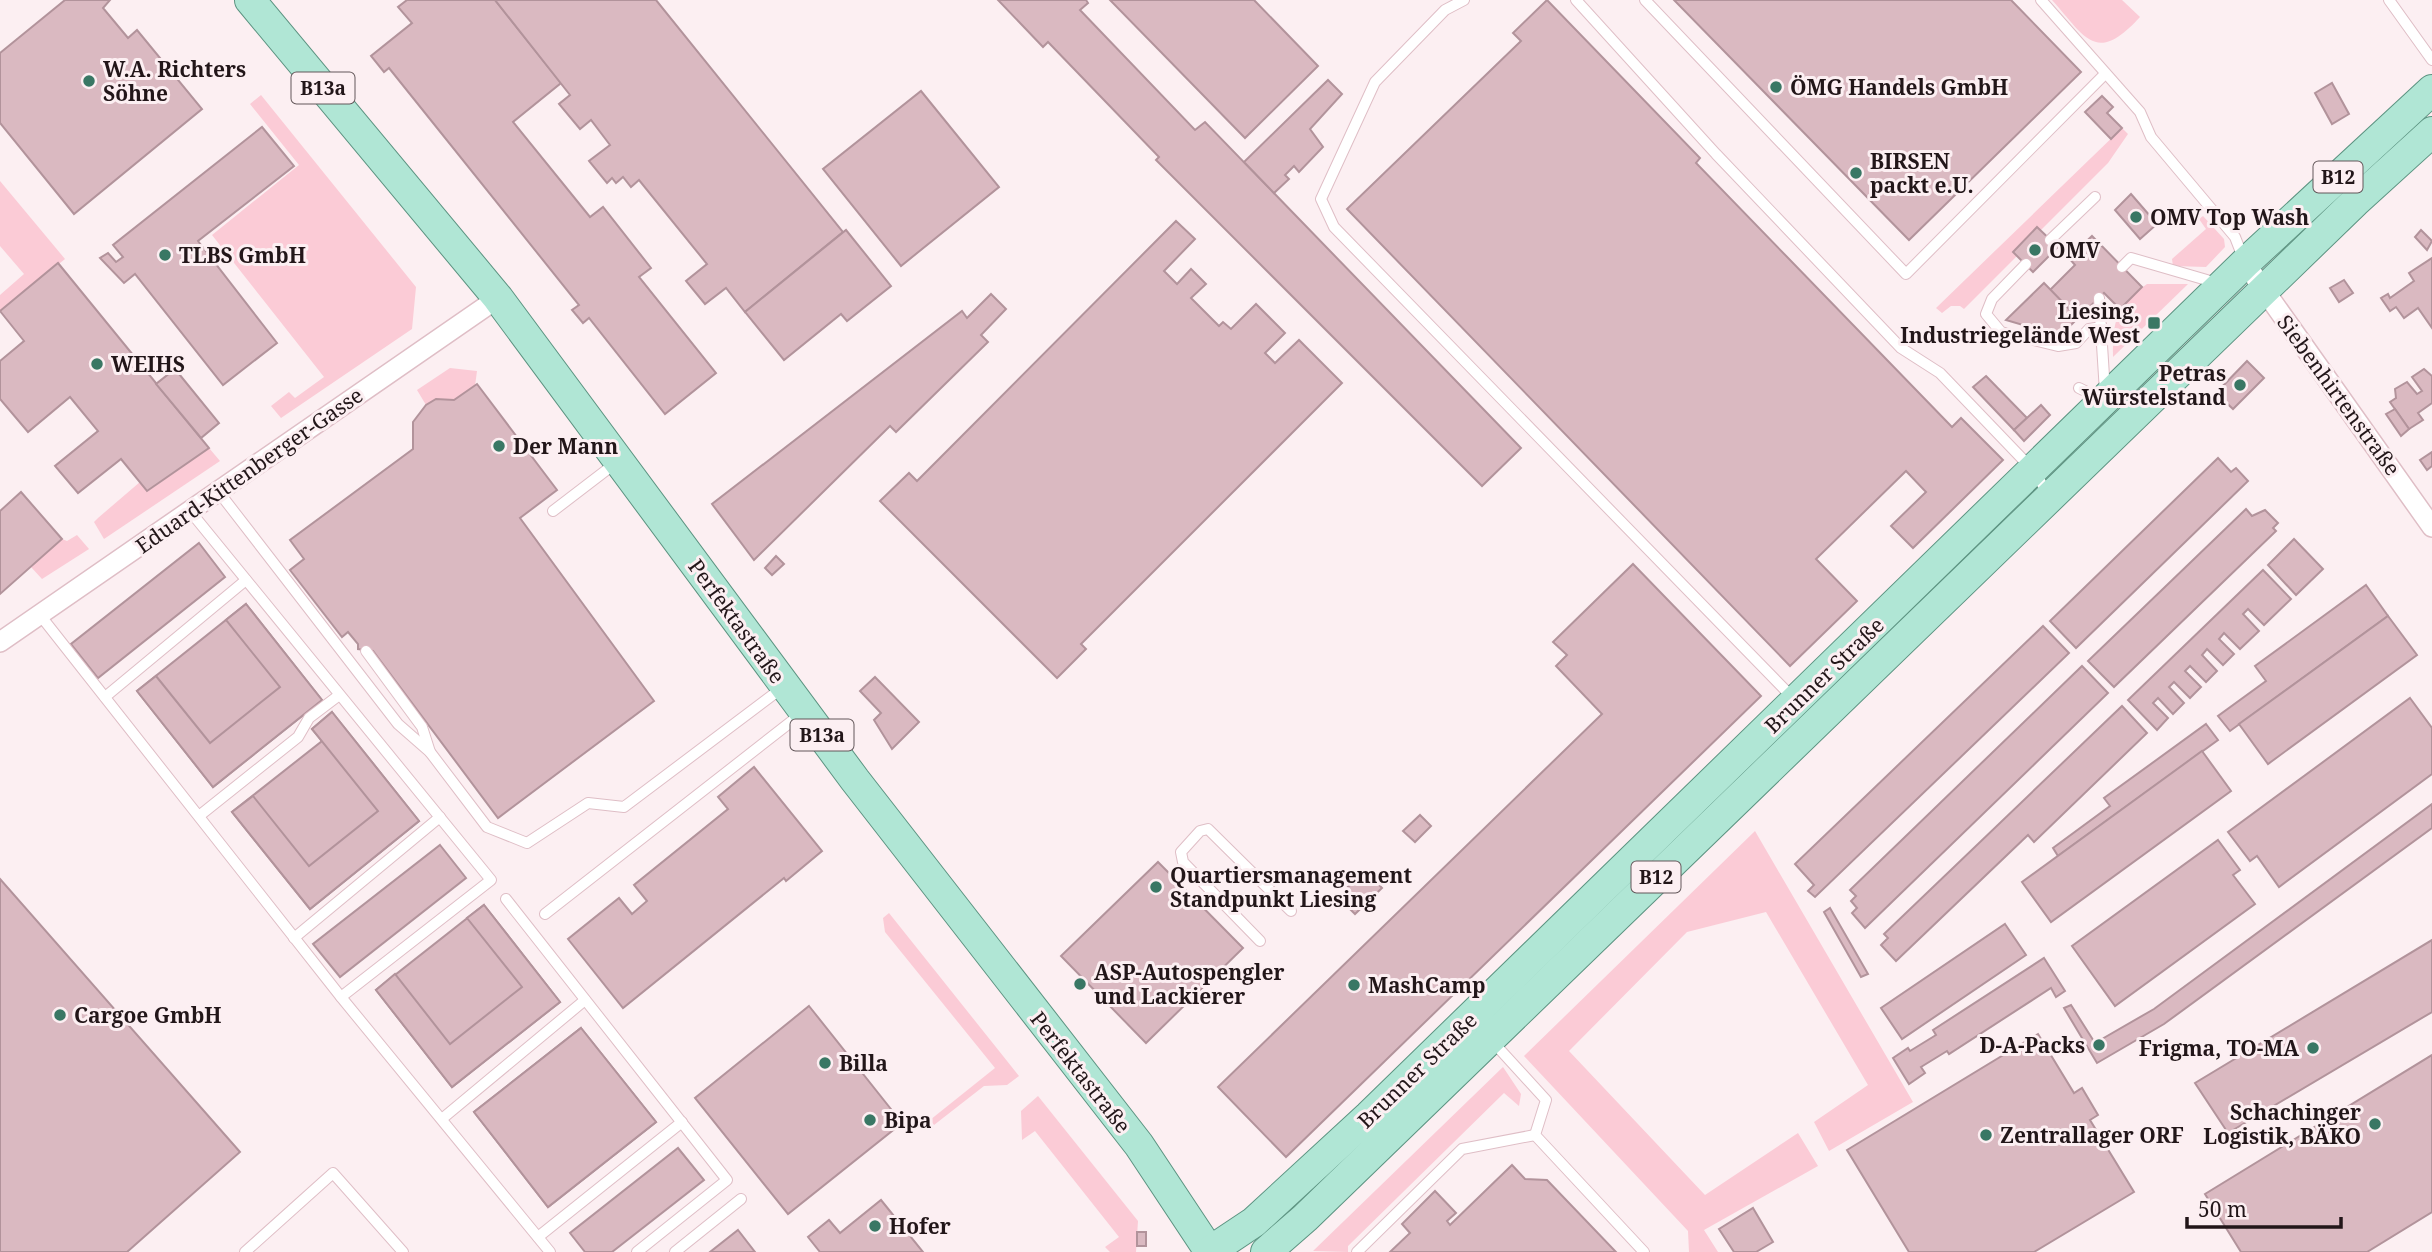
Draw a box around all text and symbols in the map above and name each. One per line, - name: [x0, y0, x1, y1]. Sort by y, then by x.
- place label: W.A. Richters Söhne: [103, 55, 246, 107]
- road number: B13a: [292, 72, 354, 104]
- marker: W.A. Richters Söhne: [81, 73, 97, 89]
- place label: ÖMG Handels GmbH: [1790, 73, 2008, 101]
- marker: ÖMG Handels GmbH: [1768, 79, 1784, 95]
- place label: BIRSEN packt e.U.: [1870, 147, 1974, 199]
- road number: B12: [2314, 162, 2362, 192]
- marker: BIRSEN packt e.U.: [1848, 165, 1864, 181]
- place label: OMV Top Wash: [2150, 203, 2309, 231]
- marker: OMV Top Wash: [2128, 209, 2144, 225]
- place label: OMV: [2049, 236, 2101, 264]
- place label: TLBS GmbH: [179, 241, 306, 269]
- marker: OMV: [2027, 242, 2043, 258]
- marker: TLBS GmbH: [157, 247, 173, 263]
- place label: Liesing, Industriegelände West: [1900, 297, 2140, 349]
- street label: Siebenhirtenstraße: [2271, 309, 2407, 481]
- marker: Liesing, Industriegelände West: [2146, 315, 2162, 331]
- place label: WEIHS: [111, 350, 185, 378]
- marker: WEIHS: [89, 356, 105, 372]
- place label: Petras Würstelstand: [2082, 359, 2226, 411]
- marker: Petras Würstelstand: [2232, 377, 2248, 393]
- street label: Eduard-Kittenberger-Gasse: [130, 381, 368, 559]
- place label: Der Mann: [513, 432, 618, 460]
- marker: Der Mann: [491, 438, 507, 454]
- street label: Perfektastraße: [682, 553, 792, 689]
- street label: Brunner Straße: [1758, 611, 1890, 739]
- road number: B13a: [790, 720, 854, 750]
- place label: Quartiersmanagement Standpunkt Liesing: [1170, 861, 1413, 913]
- road number: B12: [1632, 862, 1680, 892]
- marker: Quartiersmanagement Standpunkt Liesing: [1148, 879, 1164, 895]
- place label: ASP-Autospengler und Lackierer: [1094, 958, 1285, 1010]
- place label: MashCamp: [1368, 971, 1486, 999]
- marker: ASP-Autospengler und Lackierer: [1072, 976, 1088, 992]
- marker: MashCamp: [1346, 977, 1362, 993]
- place label: Cargoe GmbH: [74, 1001, 221, 1029]
- street label: Perfektastraße: [1025, 1005, 1137, 1139]
- street label: Brunner Straße: [1351, 1006, 1483, 1134]
- marker: Cargoe GmbH: [52, 1007, 68, 1023]
- place label: D-A-Packs: [1980, 1031, 2085, 1059]
- place label: Frigma, TO-MA: [2139, 1034, 2299, 1062]
- marker: D-A-Packs: [2091, 1037, 2107, 1053]
- marker: Frigma, TO-MA: [2305, 1040, 2321, 1056]
- place label: Billa: [839, 1049, 888, 1077]
- marker: Billa: [817, 1055, 833, 1071]
- place label: Schachinger Logistik, BÄKO: [2203, 1098, 2361, 1150]
- place label: Bipa: [884, 1106, 932, 1134]
- marker: Bipa: [862, 1112, 878, 1128]
- marker: Schachinger Logistik, BÄKO: [2367, 1116, 2383, 1132]
- place label: Zentrallager ORF: [2000, 1121, 2184, 1149]
- marker: Zentrallager ORF: [1978, 1127, 1994, 1143]
- scale bar: [2187, 1186, 2341, 1230]
- text: 50 m: [2198, 1195, 2247, 1223]
- place label: Hofer: [889, 1212, 951, 1240]
- marker: Hofer: [867, 1218, 883, 1234]

